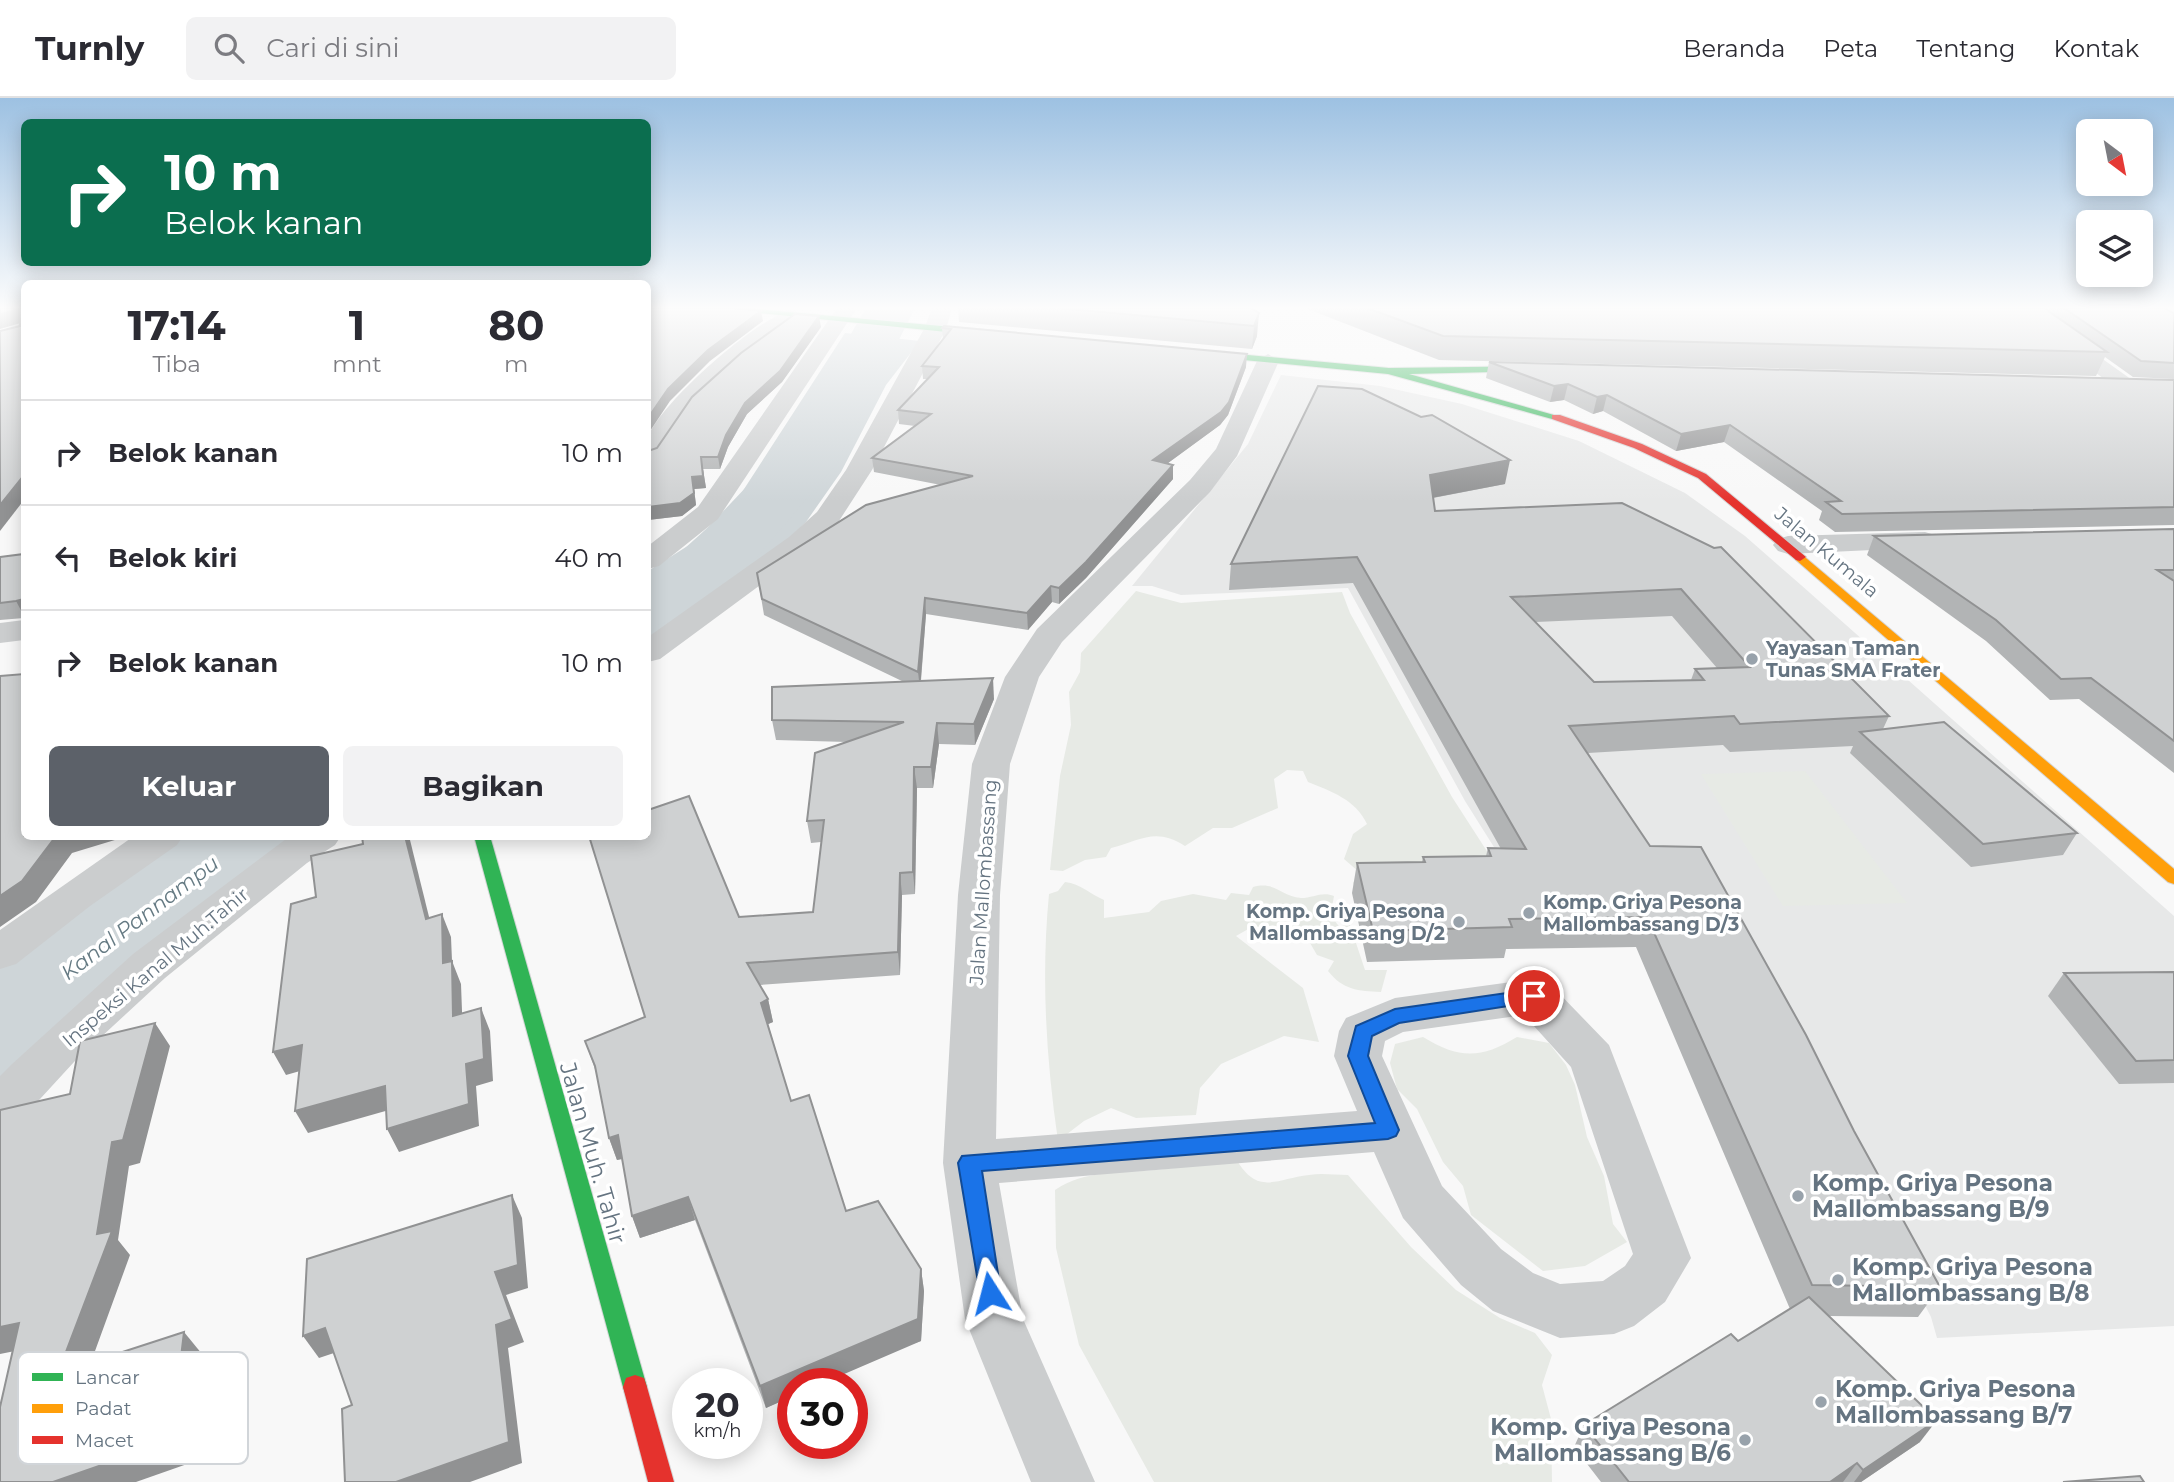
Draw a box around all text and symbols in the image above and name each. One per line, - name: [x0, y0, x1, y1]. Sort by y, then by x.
- search box: [186, 17, 676, 80]
- text: Turnly: [35, 28, 144, 68]
- icon: search: [210, 29, 248, 67]
- text: Cari di sini: [266, 32, 400, 64]
- text: Beranda: [1683, 34, 1785, 63]
- text: Peta: [1823, 34, 1878, 63]
- text: Tentang: [1916, 34, 2015, 63]
- text: Kontak: [2053, 34, 2139, 63]
- north arrow: [2076, 119, 2152, 196]
- map controls: [2076, 119, 2153, 287]
- text: 10 m: [164, 143, 282, 202]
- icon: right: [49, 147, 140, 238]
- text: Belok kanan: [164, 203, 364, 242]
- button: layers: [2076, 210, 2153, 287]
- text: 17:14: [128, 299, 226, 351]
- text: 1: [349, 299, 365, 351]
- text: 80: [488, 299, 544, 351]
- text: Tiba: [152, 350, 201, 378]
- text: mnt: [332, 350, 382, 378]
- text: m: [504, 350, 528, 378]
- icon: right: [49, 434, 87, 472]
- text: Belok kanan: [108, 437, 278, 469]
- text: 10 m: [562, 437, 623, 469]
- street label: Jalan Kumala: [1769, 502, 1883, 602]
- icon: left: [49, 539, 87, 577]
- text: Belok kiri: [108, 542, 237, 574]
- text: 40 m: [554, 542, 623, 574]
- place label: Yayasan Taman Tunas SMA Frater: [1765, 637, 1940, 682]
- icon: right: [49, 644, 87, 682]
- text: Belok kanan: [108, 647, 278, 679]
- text: 10 m: [562, 647, 623, 679]
- marker: Yayasan Taman Tunas SMA Frater: [1744, 651, 1760, 667]
- button: Keluar: [49, 746, 329, 826]
- button: Bagikan: [343, 746, 623, 826]
- street label: Jalan Mallombassang: [965, 778, 1002, 987]
- water label: Kanal Pannampu: [56, 850, 223, 985]
- street label: Inspeksi Kanal Muh.Tahir: [58, 883, 253, 1052]
- place label: Komp. Griya Pesona Mallombassang D/3: [1543, 891, 1742, 936]
- place label: Komp. Griya Pesona Mallombassang D/2: [1246, 900, 1445, 945]
- marker: Komp. Griya Pesona Mallombassang D/3: [1521, 905, 1537, 921]
- marker: Komp. Griya Pesona Mallombassang D/2: [1451, 914, 1467, 930]
- pin: [1504, 966, 1564, 1026]
- icon: arrive: [1515, 977, 1553, 1015]
- street label: Jalan Muh. Tahir: [553, 1058, 632, 1247]
- place label: Komp. Griya Pesona Mallombassang B/9: [1812, 1169, 2053, 1223]
- marker: Komp. Griya Pesona Mallombassang B/9: [1790, 1188, 1806, 1204]
- place label: Komp. Griya Pesona Mallombassang B/8: [1852, 1253, 2093, 1307]
- position arrow: [953, 1256, 1027, 1330]
- marker: Komp. Griya Pesona Mallombassang B/8: [1830, 1272, 1846, 1288]
- legend: [18, 1352, 248, 1464]
- text: Lancar: [75, 1366, 140, 1389]
- speed limit sign: 30: [777, 1368, 868, 1459]
- place label: Komp. Griya Pesona Mallombassang B/7: [1835, 1375, 2076, 1429]
- text: 20: [695, 1383, 740, 1426]
- marker: Komp. Griya Pesona Mallombassang B/7: [1813, 1394, 1829, 1410]
- text: Padat: [75, 1397, 132, 1420]
- place label: Komp. Griya Pesona Mallombassang B/6: [1490, 1413, 1731, 1467]
- text: km/h: [693, 1420, 742, 1442]
- text: Macet: [75, 1429, 134, 1452]
- marker: Komp. Griya Pesona Mallombassang B/6: [1737, 1432, 1753, 1448]

